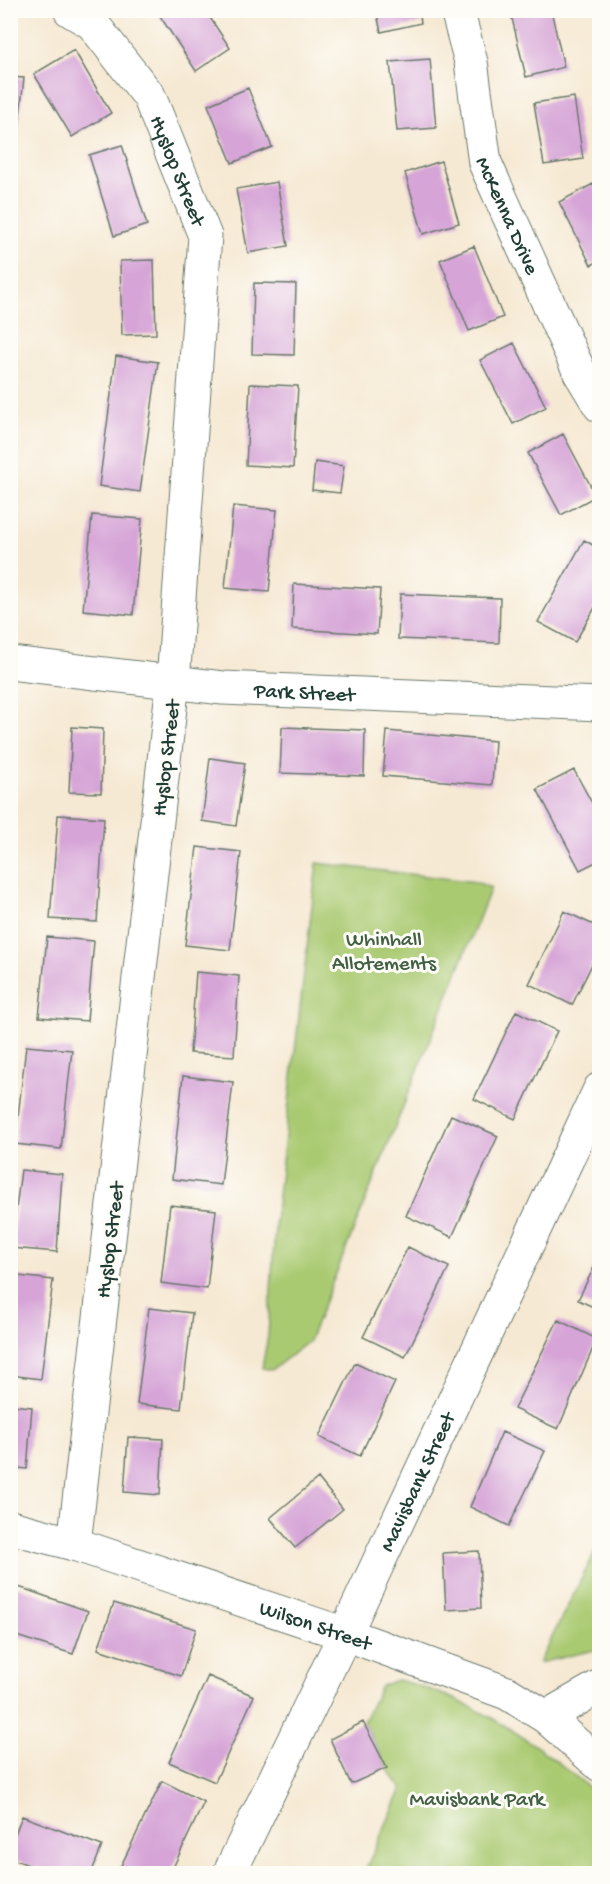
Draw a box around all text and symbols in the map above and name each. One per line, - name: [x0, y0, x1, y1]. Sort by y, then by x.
- street label: Hyslop Street: [142, 112, 210, 233]
- street label: McKenna Drive: [468, 154, 543, 280]
- street label: Park Street: [252, 680, 358, 710]
- street label: Hyslop Street: [149, 696, 188, 818]
- park label: Whinhall Allotements: [332, 929, 437, 978]
- street label: Hyslop Street: [93, 1178, 132, 1300]
- street label: Mavisbank Street: [376, 1407, 464, 1557]
- street label: Wilson Street: [255, 1597, 376, 1659]
- park label: Mavisbank Park: [410, 1789, 547, 1814]

